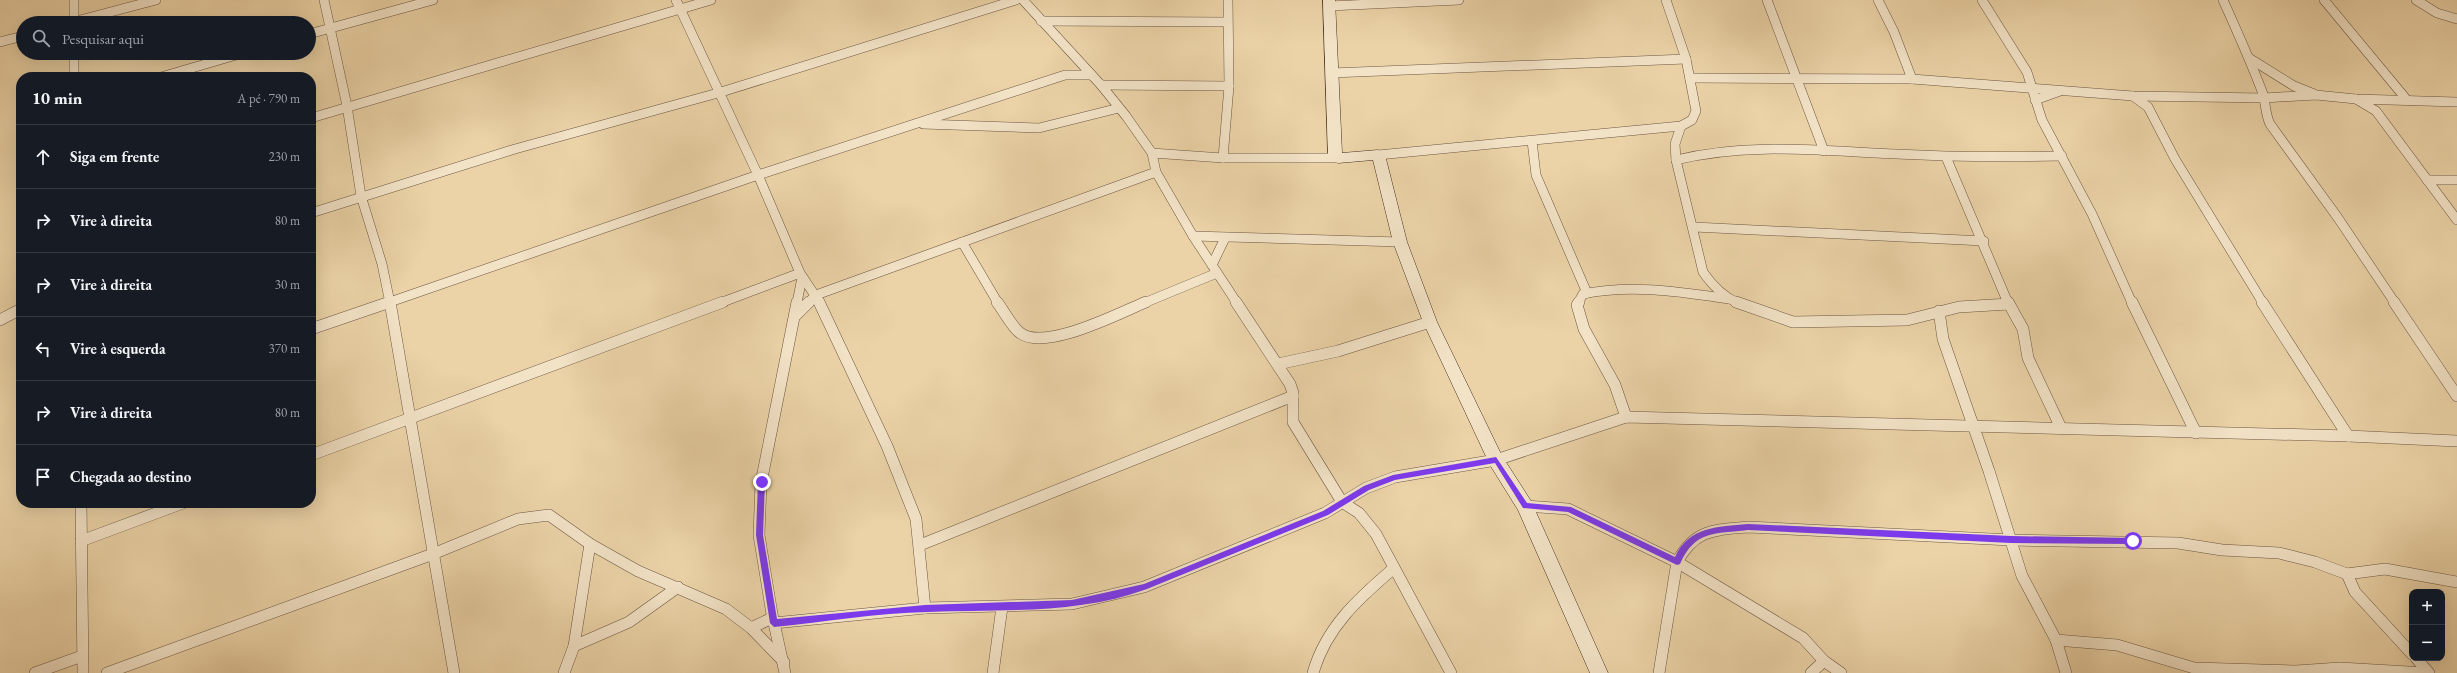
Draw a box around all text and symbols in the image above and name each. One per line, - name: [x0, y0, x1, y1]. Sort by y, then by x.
- search box: [16, 16, 316, 60]
- icon: search: [30, 27, 52, 49]
- text: Pesquisar aqui: [62, 29, 144, 48]
- text: 10 min: [32, 87, 82, 109]
- text: A pé · 790 m: [237, 90, 300, 107]
- icon: ahead: [32, 146, 54, 168]
- text: Siga em frente: [70, 147, 159, 166]
- text: 230 m: [269, 148, 300, 165]
- icon: right: [32, 210, 54, 232]
- text: Vire à direita: [70, 211, 152, 230]
- text: 80 m: [275, 212, 300, 229]
- icon: right: [32, 274, 54, 296]
- text: Vire à direita: [70, 275, 152, 294]
- text: 30 m: [275, 276, 300, 293]
- icon: left: [32, 338, 54, 360]
- text: Vire à esquerda: [70, 339, 166, 358]
- text: 370 m: [269, 340, 300, 357]
- icon: right: [32, 402, 54, 424]
- text: Vire à direita: [70, 403, 152, 422]
- text: 80 m: [275, 404, 300, 421]
- icon: arrive: [32, 466, 54, 488]
- text: Chegada ao destino: [70, 467, 191, 486]
- route end: [753, 473, 771, 491]
- route start: [2124, 532, 2142, 550]
- map controls: [2409, 589, 2445, 661]
- button: +: [2409, 589, 2445, 625]
- button: −: [2409, 625, 2445, 661]

